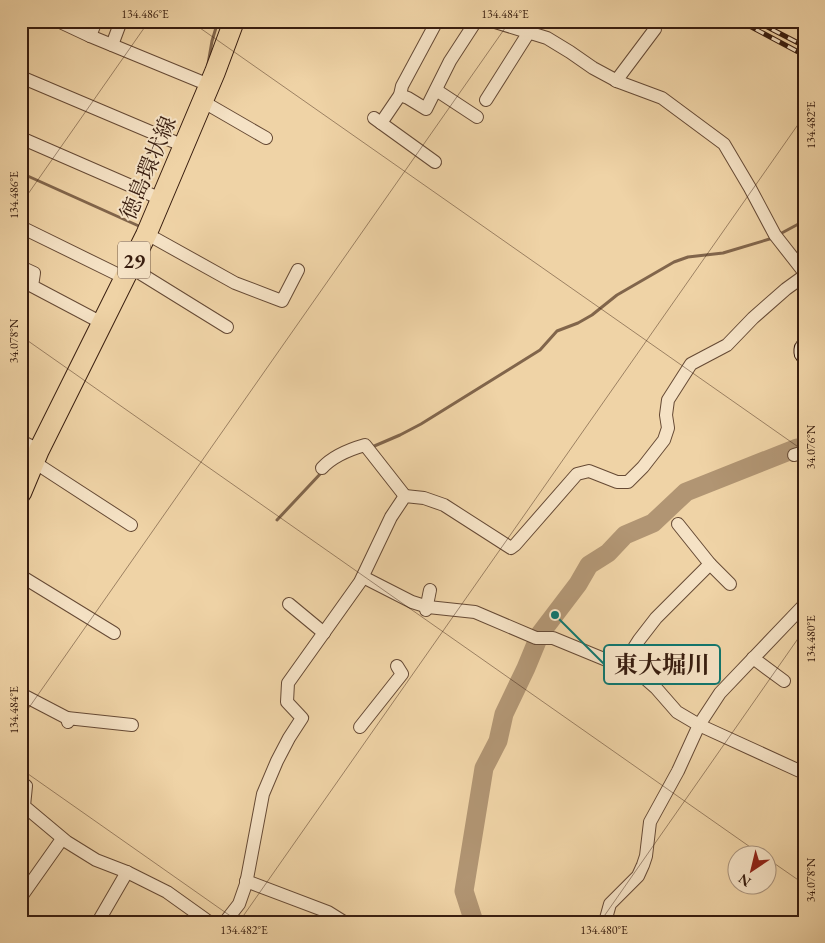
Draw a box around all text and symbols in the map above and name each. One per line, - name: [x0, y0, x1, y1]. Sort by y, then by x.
- text: 134.486°E: [121, 6, 169, 22]
- text: 134.484°E: [481, 6, 529, 22]
- text: 134.482°E: [803, 101, 819, 149]
- street label: 徳島環状線: [113, 112, 183, 224]
- text: 134.486°E: [6, 171, 22, 219]
- road number: 29: [118, 242, 150, 278]
- text: 34.078°N: [6, 318, 22, 363]
- text: 34.076°N: [803, 424, 819, 469]
- text: 134.480°E: [803, 615, 819, 663]
- callout: 東大堀川: [604, 645, 720, 684]
- text: 東大堀川: [614, 649, 710, 680]
- text: 134.484°E: [6, 686, 22, 734]
- north arrow: [728, 846, 778, 896]
- text: 34.078°N: [803, 857, 819, 902]
- text: N: [734, 870, 754, 891]
- text: 134.482°E: [220, 922, 268, 938]
- text: 134.480°E: [580, 922, 628, 938]

